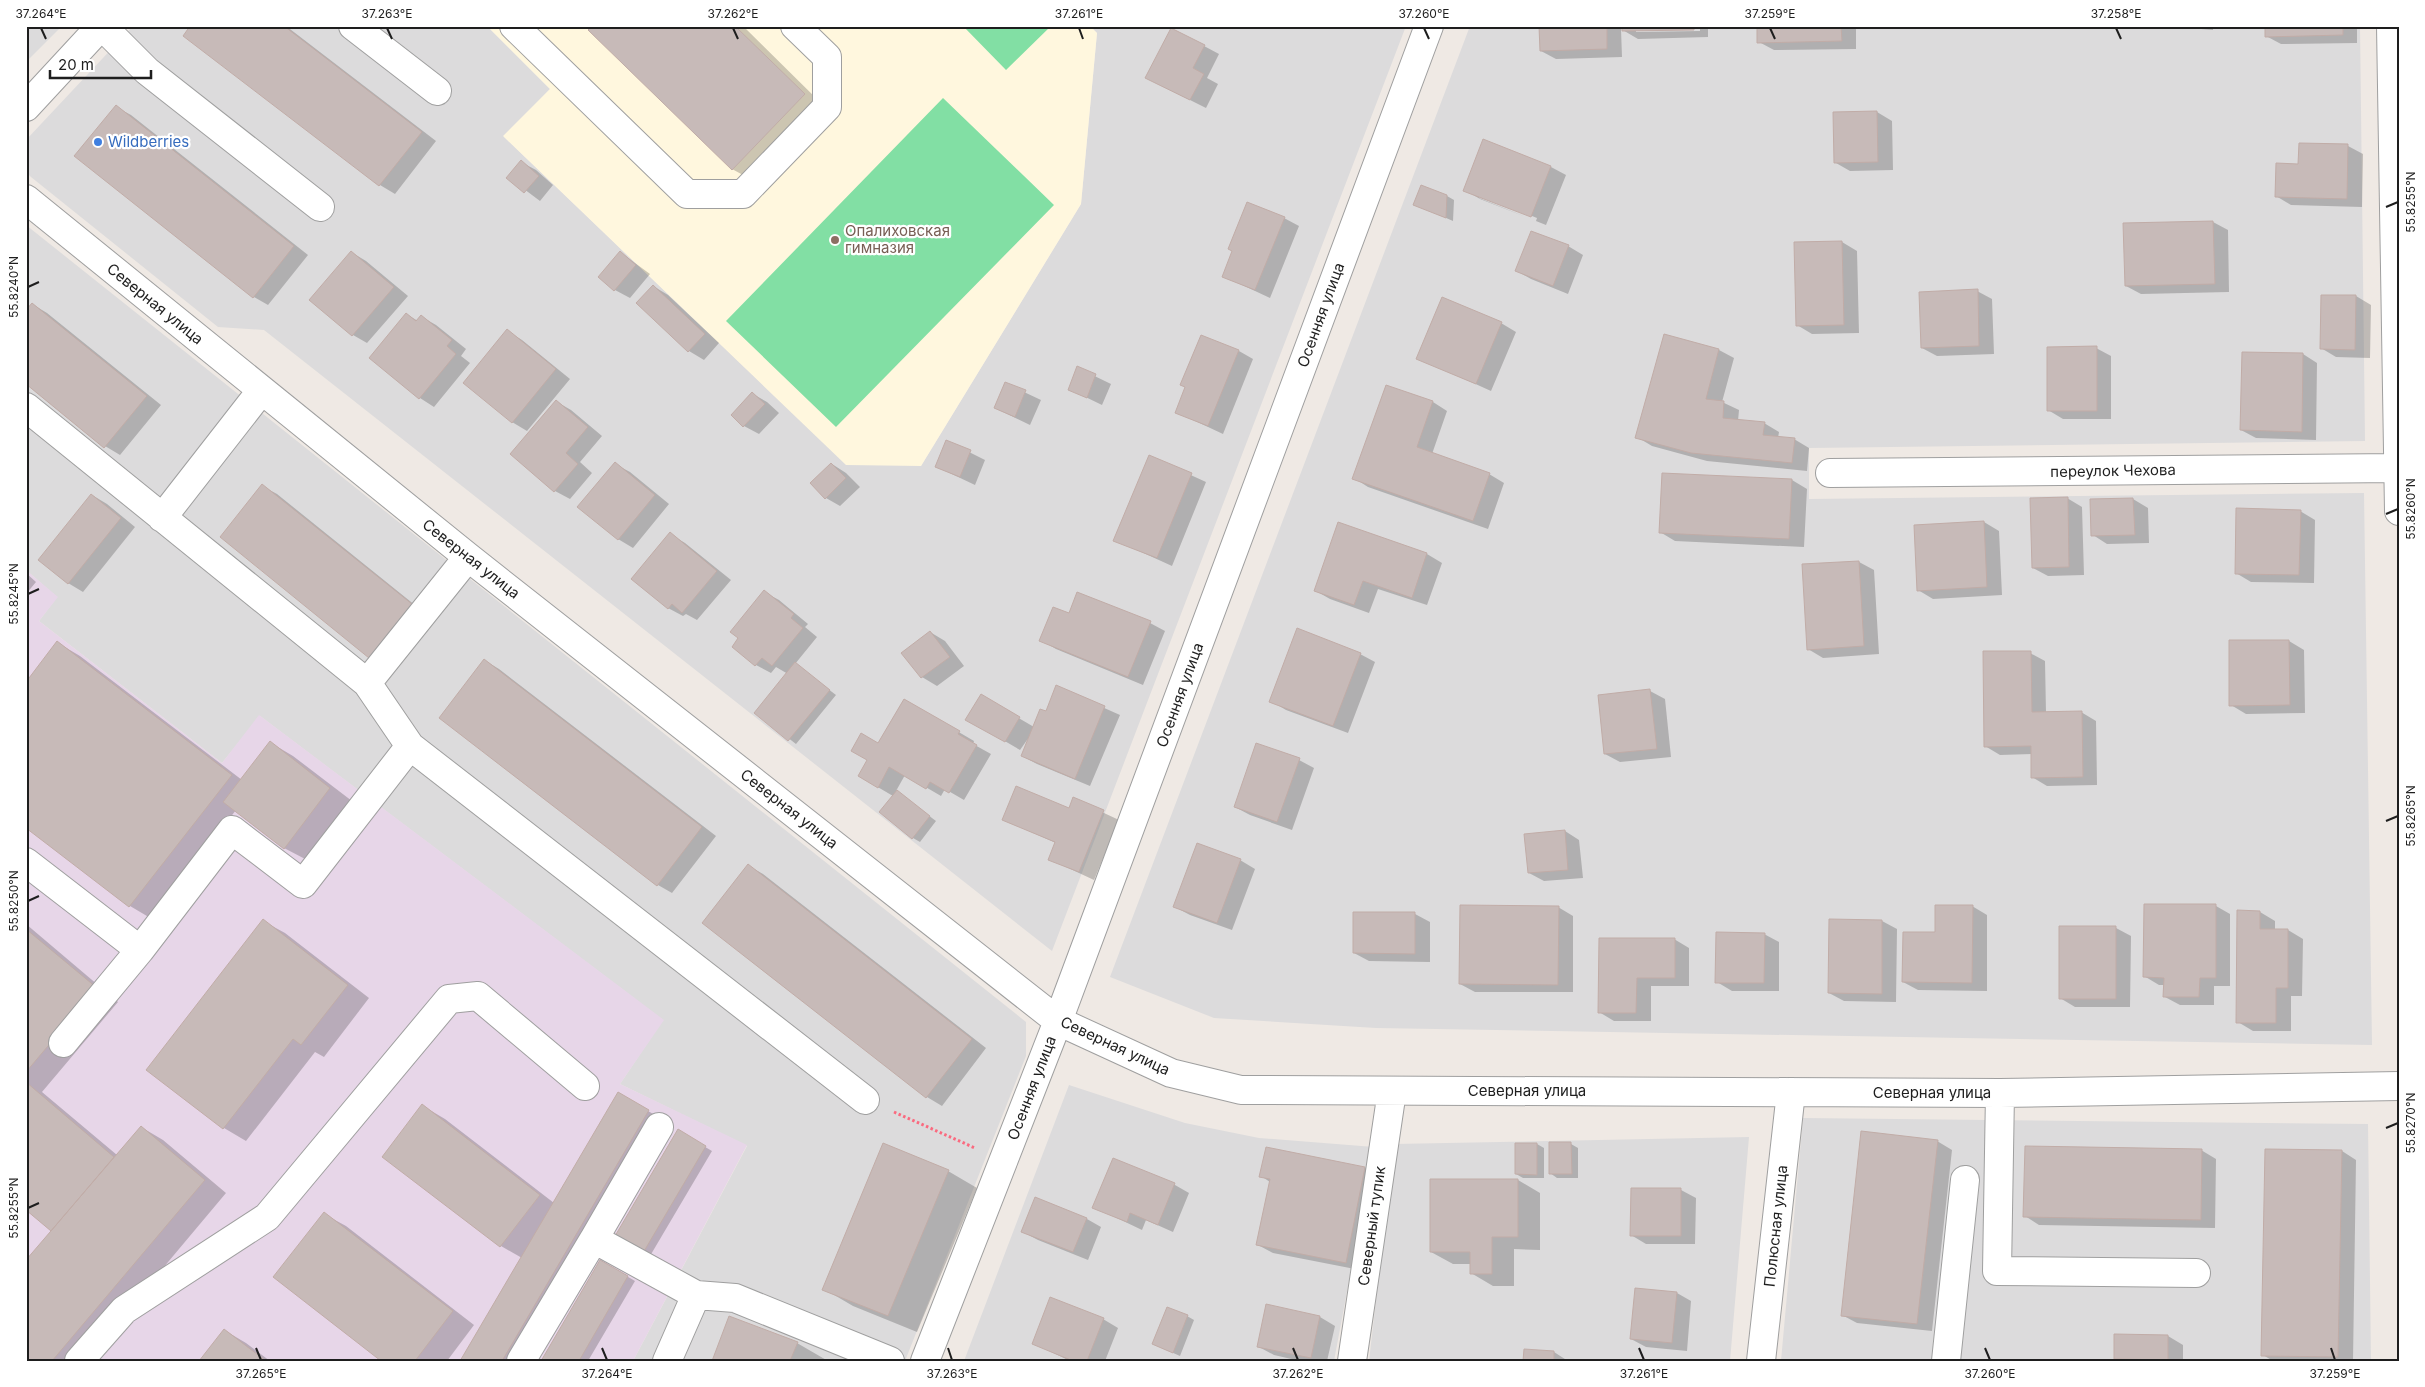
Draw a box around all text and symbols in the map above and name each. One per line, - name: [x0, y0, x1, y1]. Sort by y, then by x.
- text: 37.264°E: [15, 6, 67, 21]
- text: 37.263°E: [362, 6, 412, 21]
- text: 37.262°E: [708, 6, 758, 21]
- text: 37.261°E: [1055, 6, 1103, 21]
- text: 37.260°E: [1398, 6, 1450, 21]
- text: 37.259°E: [1745, 6, 1795, 21]
- text: 37.258°E: [2091, 6, 2141, 21]
- scale bar: [50, 48, 151, 80]
- text: 20 m: [58, 55, 94, 74]
- place label: Wildberries: [108, 132, 189, 151]
- marker: Wildberries: [92, 136, 104, 148]
- text: 55.8255°N: [2403, 171, 2418, 233]
- place label: Опалиховская гимназия: [845, 221, 950, 257]
- marker: Опалиховская гимназия: [829, 234, 841, 246]
- text: 55.8240°N: [6, 256, 21, 318]
- street label: Северная улица: [103, 259, 207, 348]
- street label: Осенняя улица: [1293, 260, 1348, 370]
- street label: переулок Чехова: [2050, 460, 2176, 481]
- text: 55.8260°N: [2403, 478, 2418, 540]
- street label: Северная улица: [419, 515, 524, 603]
- text: 55.8245°N: [6, 563, 21, 625]
- street label: Осенняя улица: [1152, 640, 1207, 750]
- street label: Северная улица: [737, 765, 842, 853]
- text: 55.8265°N: [2403, 785, 2418, 847]
- text: 55.8250°N: [6, 870, 21, 932]
- street label: Северная улица: [1057, 1012, 1173, 1079]
- street label: Осенняя улица: [1003, 1033, 1060, 1143]
- street label: Северная улица: [1468, 1081, 1586, 1100]
- street label: Северная улица: [1873, 1083, 1991, 1102]
- text: 55.8270°N: [2403, 1093, 2418, 1153]
- street label: Полюсная улица: [1760, 1164, 1791, 1288]
- street label: Северный тупик: [1354, 1165, 1389, 1287]
- text: 55.8255°N: [6, 1177, 21, 1239]
- text: 37.265°E: [236, 1366, 286, 1381]
- text: 37.264°E: [581, 1366, 633, 1381]
- text: 37.263°E: [927, 1366, 977, 1381]
- text: 37.262°E: [1273, 1366, 1323, 1381]
- text: 37.261°E: [1620, 1366, 1668, 1381]
- text: 37.260°E: [1964, 1366, 2016, 1381]
- text: 37.259°E: [2310, 1366, 2360, 1381]

